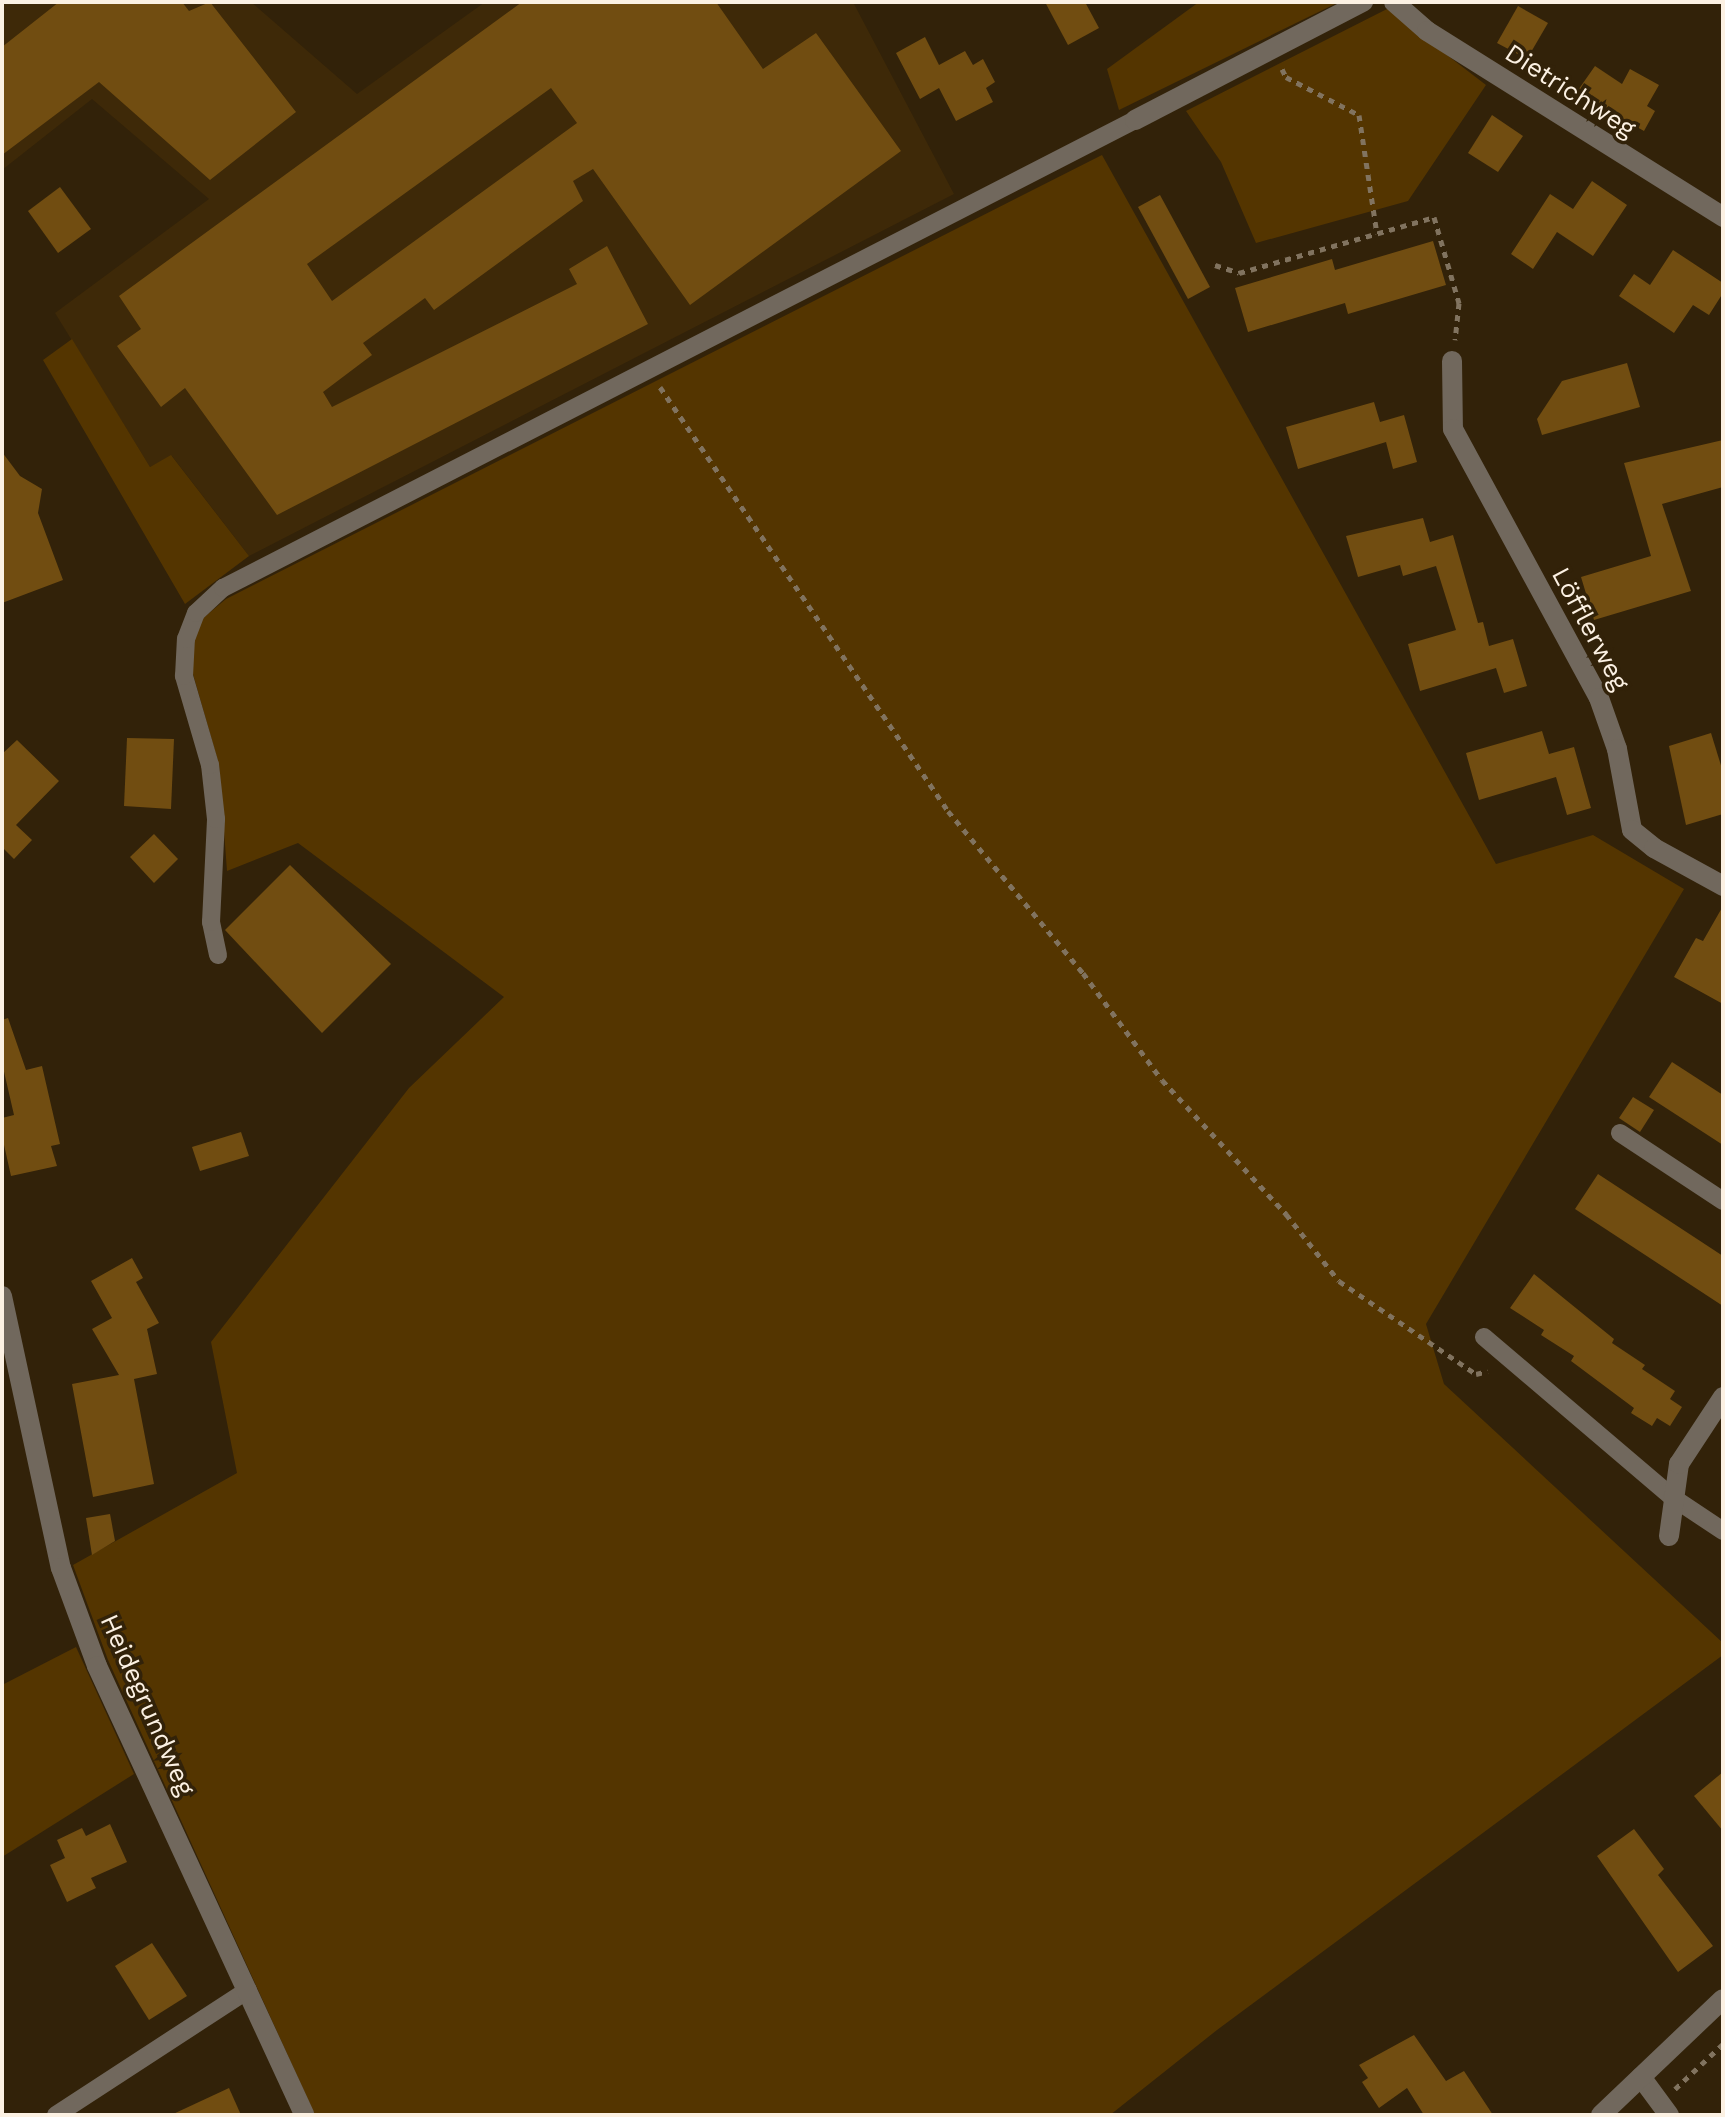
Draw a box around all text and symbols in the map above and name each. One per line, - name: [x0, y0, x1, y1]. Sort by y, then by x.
- street label: Dietrichweg: [1499, 37, 1641, 145]
- street label: Löfflerweg: [1545, 562, 1635, 696]
- street label: Heidegrundweg: [93, 1610, 201, 1800]

